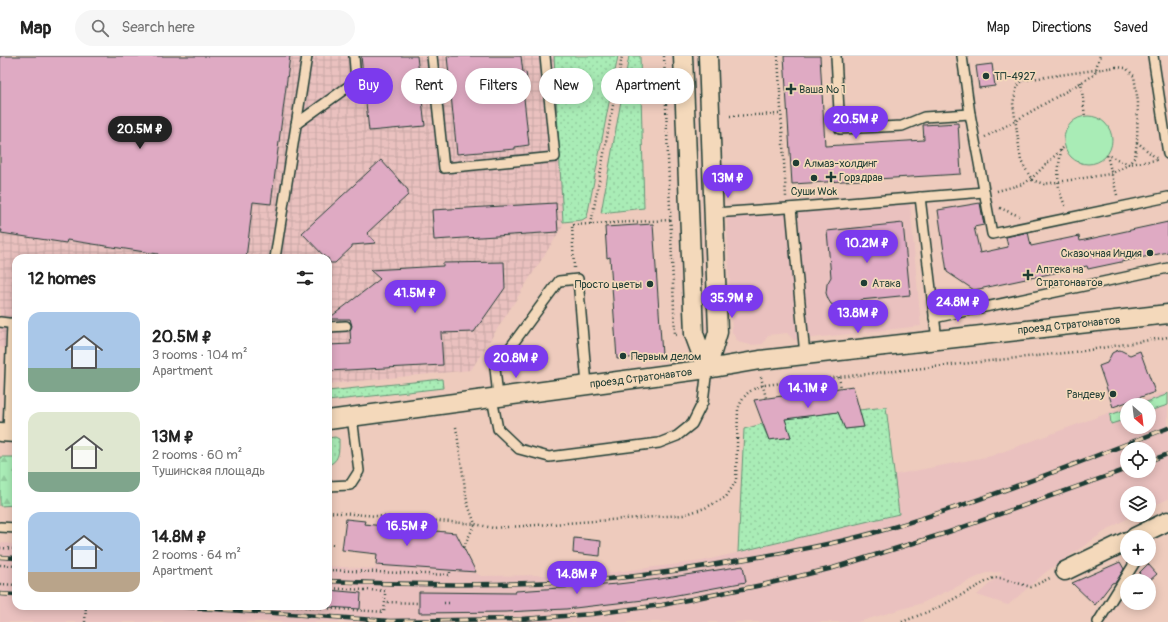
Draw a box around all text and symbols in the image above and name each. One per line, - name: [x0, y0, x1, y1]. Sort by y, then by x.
- search box: [75, 10, 355, 46]
- text: Map: [20, 16, 51, 40]
- icon: search: [89, 17, 111, 39]
- text: Search here: [121, 18, 195, 37]
- text: Map: [987, 19, 1010, 36]
- text: Directions: [1032, 19, 1091, 36]
- text: Saved: [1113, 19, 1148, 36]
- chip: Buy: [344, 68, 393, 104]
- chip: Rent: [401, 68, 457, 104]
- chip: Filters: [465, 68, 531, 104]
- chip: New: [539, 68, 593, 104]
- chip: Apartment: [601, 68, 694, 104]
- place label: ТП-4927: [994, 70, 1036, 83]
- marker: ТП-4927: [981, 71, 991, 81]
- place label: Ваша № 1: [799, 83, 846, 96]
- marker: Ваша № 1: [786, 84, 796, 94]
- pin: 20.5M ₽: [819, 106, 893, 140]
- text: 20.5M ₽: [833, 111, 879, 127]
- pin: 20.5M ₽: [103, 116, 177, 150]
- text: 20.5M ₽: [117, 121, 163, 137]
- place label: Алмаз-холдинг: [804, 157, 877, 170]
- marker: Алмаз-холдинг: [791, 158, 801, 168]
- pin: 13M ₽: [700, 165, 756, 199]
- text: 13M ₽: [712, 170, 744, 186]
- place label: Горздрав: [839, 171, 883, 184]
- marker: Горздрав: [826, 172, 836, 182]
- marker: Суши Wok: [809, 173, 819, 183]
- place label: Суши Wok: [791, 185, 838, 198]
- pin: 10.2M ₽: [830, 230, 904, 264]
- text: 10.2M ₽: [845, 235, 889, 251]
- place label: Сказочная Индия: [1061, 247, 1142, 260]
- marker: Сказочная Индия: [1145, 248, 1155, 258]
- place label: Аптека на Стратонавтов: [1036, 263, 1103, 289]
- icon: filters: [294, 267, 316, 289]
- text: 12 homes: [28, 268, 96, 289]
- marker: Аптека на Стратонавтов: [1023, 270, 1033, 280]
- place label: Атака: [872, 277, 901, 290]
- place label: Просто цветы: [575, 278, 642, 291]
- marker: Атака: [859, 278, 869, 288]
- marker: Просто цветы: [645, 279, 655, 289]
- pin: 41.5M ₽: [378, 280, 452, 314]
- text: 41.5M ₽: [394, 285, 436, 301]
- pin: 35.9M ₽: [695, 285, 769, 319]
- pin: 24.8M ₽: [921, 289, 995, 323]
- text: 35.9M ₽: [710, 290, 754, 306]
- text: 24.8M ₽: [936, 294, 980, 310]
- pin: 13.8M ₽: [821, 300, 895, 334]
- text: 13.8M ₽: [837, 305, 879, 321]
- street label: проезд Стратонавтов: [1017, 313, 1121, 337]
- text: 20.5M ₽: [152, 326, 212, 347]
- icon: home: [60, 328, 108, 376]
- pin: 20.8M ₽: [479, 345, 553, 379]
- text: 3 rooms · 104 m²: [152, 347, 247, 363]
- text: 20.8M ₽: [493, 350, 539, 366]
- place label: Первым делом: [631, 350, 701, 363]
- marker: Первым делом: [618, 351, 628, 361]
- text: Apartment: [152, 363, 213, 379]
- street label: проезд Стратонавтов: [589, 365, 693, 391]
- pin: 14.1M ₽: [771, 375, 845, 409]
- text: 14.1M ₽: [788, 380, 828, 396]
- place label: Рандеву: [1067, 388, 1105, 401]
- marker: Рандеву: [1108, 389, 1118, 399]
- north arrow: [1120, 398, 1156, 434]
- map controls: [1120, 398, 1156, 610]
- text: 13M ₽: [152, 426, 194, 447]
- icon: home: [60, 428, 108, 476]
- button: locate: [1120, 442, 1156, 478]
- text: 2 rooms · 60 m²: [152, 447, 242, 463]
- text: Тушинская площадь: [152, 463, 265, 479]
- button: layers: [1120, 486, 1156, 522]
- pin: 16.5M ₽: [370, 513, 444, 547]
- text: 16.5M ₽: [386, 518, 428, 534]
- text: 14.8M ₽: [152, 526, 207, 547]
- icon: home: [60, 528, 108, 576]
- button: +: [1120, 530, 1156, 566]
- text: 2 rooms · 64 m²: [152, 547, 241, 563]
- pin: 14.8M ₽: [540, 561, 614, 595]
- text: Apartment: [152, 563, 213, 579]
- text: 14.8M ₽: [556, 566, 598, 582]
- button: −: [1120, 574, 1156, 610]

